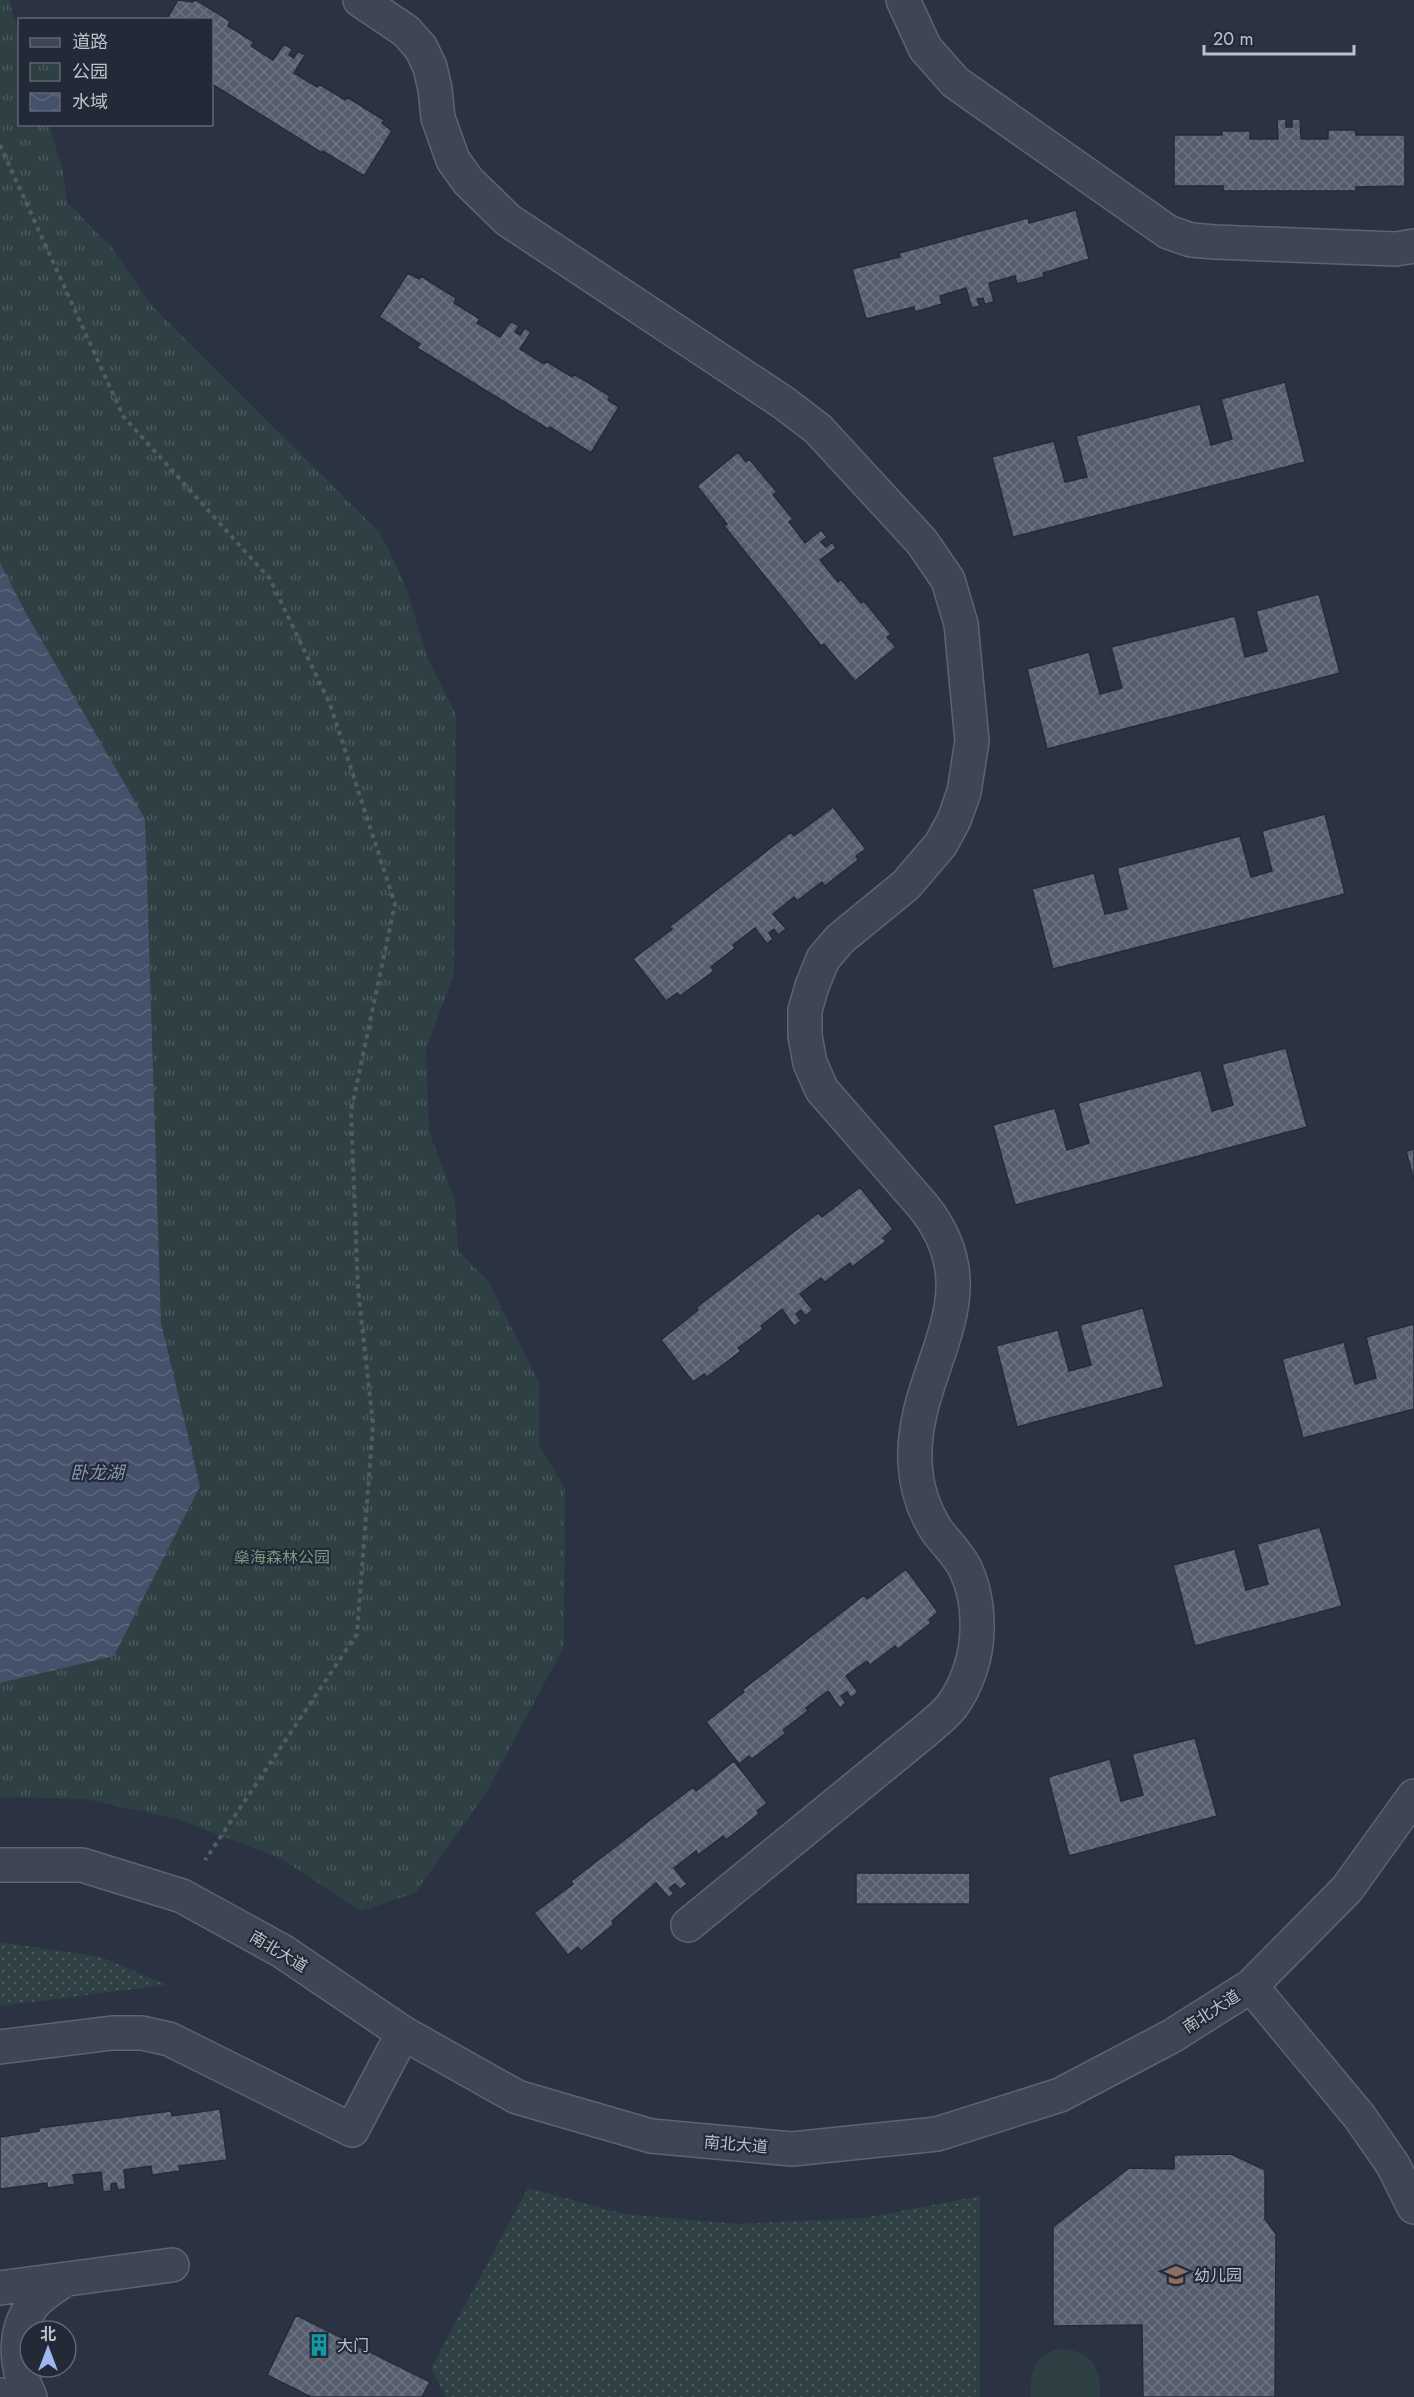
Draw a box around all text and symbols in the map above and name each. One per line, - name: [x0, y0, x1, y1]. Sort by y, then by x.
- legend: [18, 18, 213, 126]
- scale bar: [1204, 18, 1354, 56]
- text: 20 m: [1213, 26, 1253, 52]
- text: 道路: [72, 29, 108, 55]
- text: 公园: [72, 59, 108, 85]
- text: 水域: [72, 89, 108, 115]
- water label: 卧龙湖: [70, 1460, 127, 1486]
- park label: 燊海森林公园: [234, 1546, 330, 1569]
- street label: 南北大道: [245, 1925, 312, 1978]
- street label: 南北大道: [1178, 1984, 1244, 2038]
- street label: 南北大道: [703, 2130, 769, 2159]
- school or university icon: 幼儿园: [1163, 2262, 1189, 2288]
- place label: 幼儿园: [1194, 2264, 1242, 2287]
- north arrow: [18, 2319, 78, 2379]
- text: 北: [40, 2323, 56, 2346]
- building icon: 大门: [306, 2332, 332, 2358]
- place label: 大门: [337, 2334, 369, 2357]

